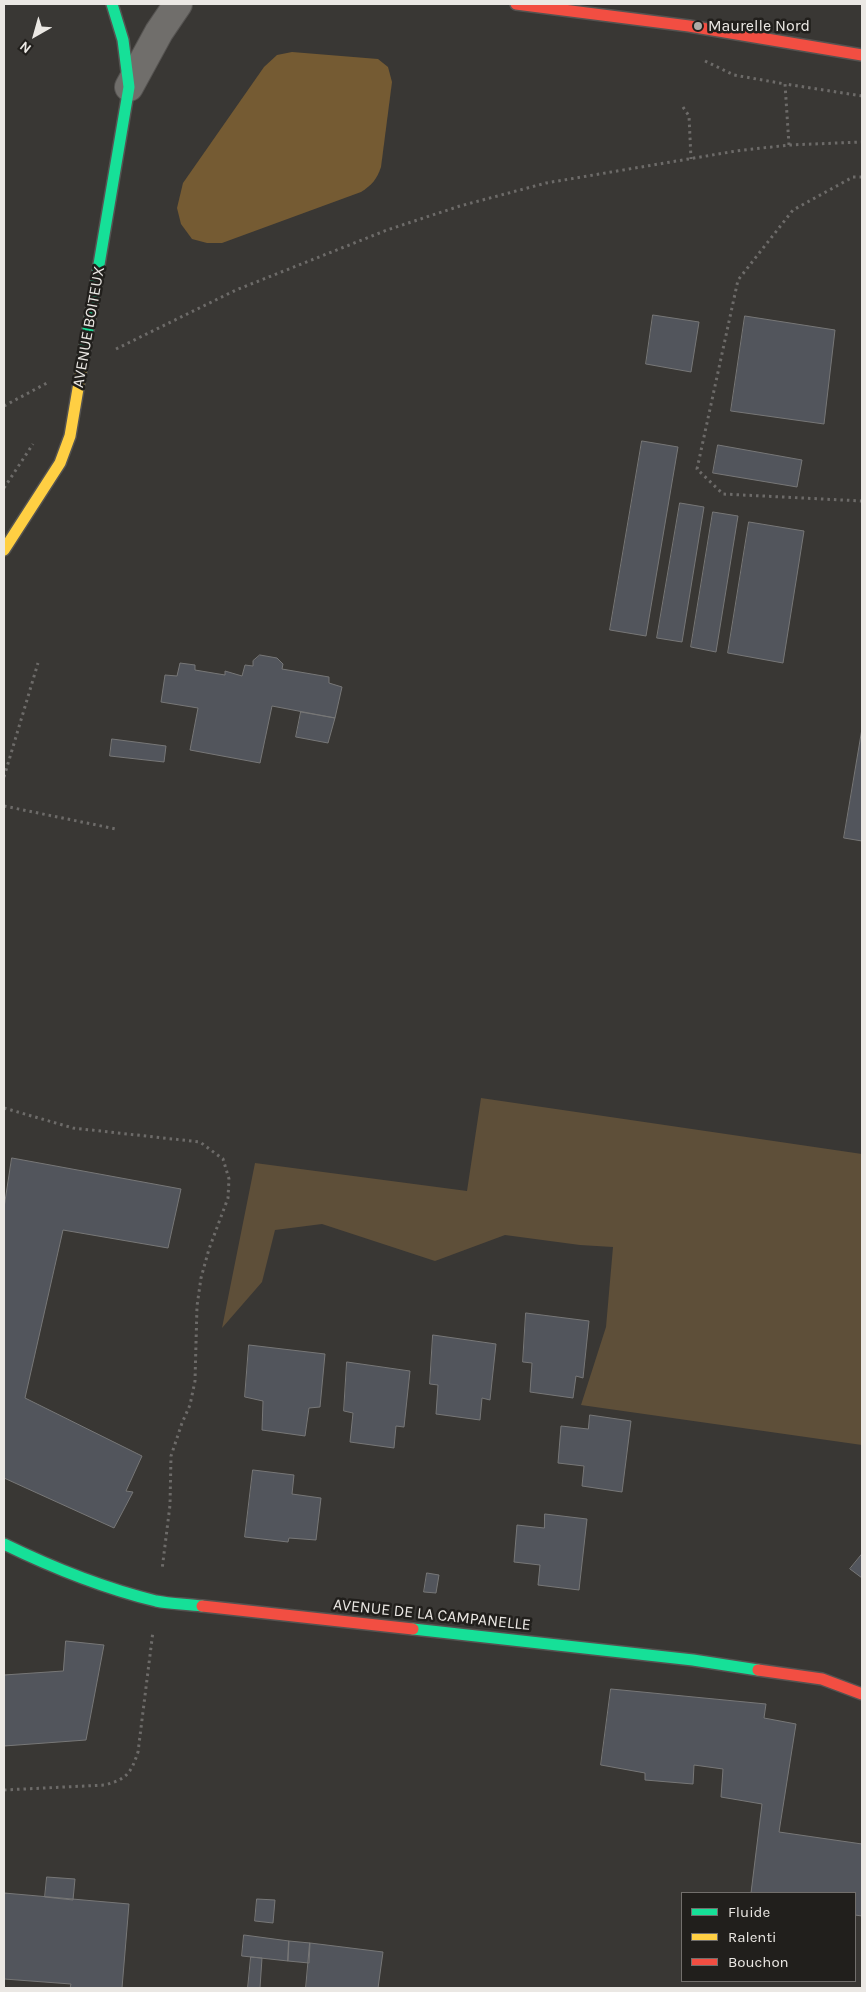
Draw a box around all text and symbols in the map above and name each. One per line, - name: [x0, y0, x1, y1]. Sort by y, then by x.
- north arrow: [10, 10, 60, 60]
- place label: Maurelle Nord: [708, 16, 810, 36]
- marker: Maurelle Nord: [692, 20, 704, 32]
- text: N: [16, 37, 35, 57]
- street label: AVENUE BOITEUX: [69, 265, 109, 389]
- street label: AVENUE DE LA CAMPANELLE: [332, 1595, 532, 1635]
- legend: [681, 1892, 856, 1982]
- text: Fluide: [728, 1903, 770, 1921]
- text: Ralenti: [728, 1928, 777, 1946]
- text: Bouchon: [728, 1953, 789, 1971]

